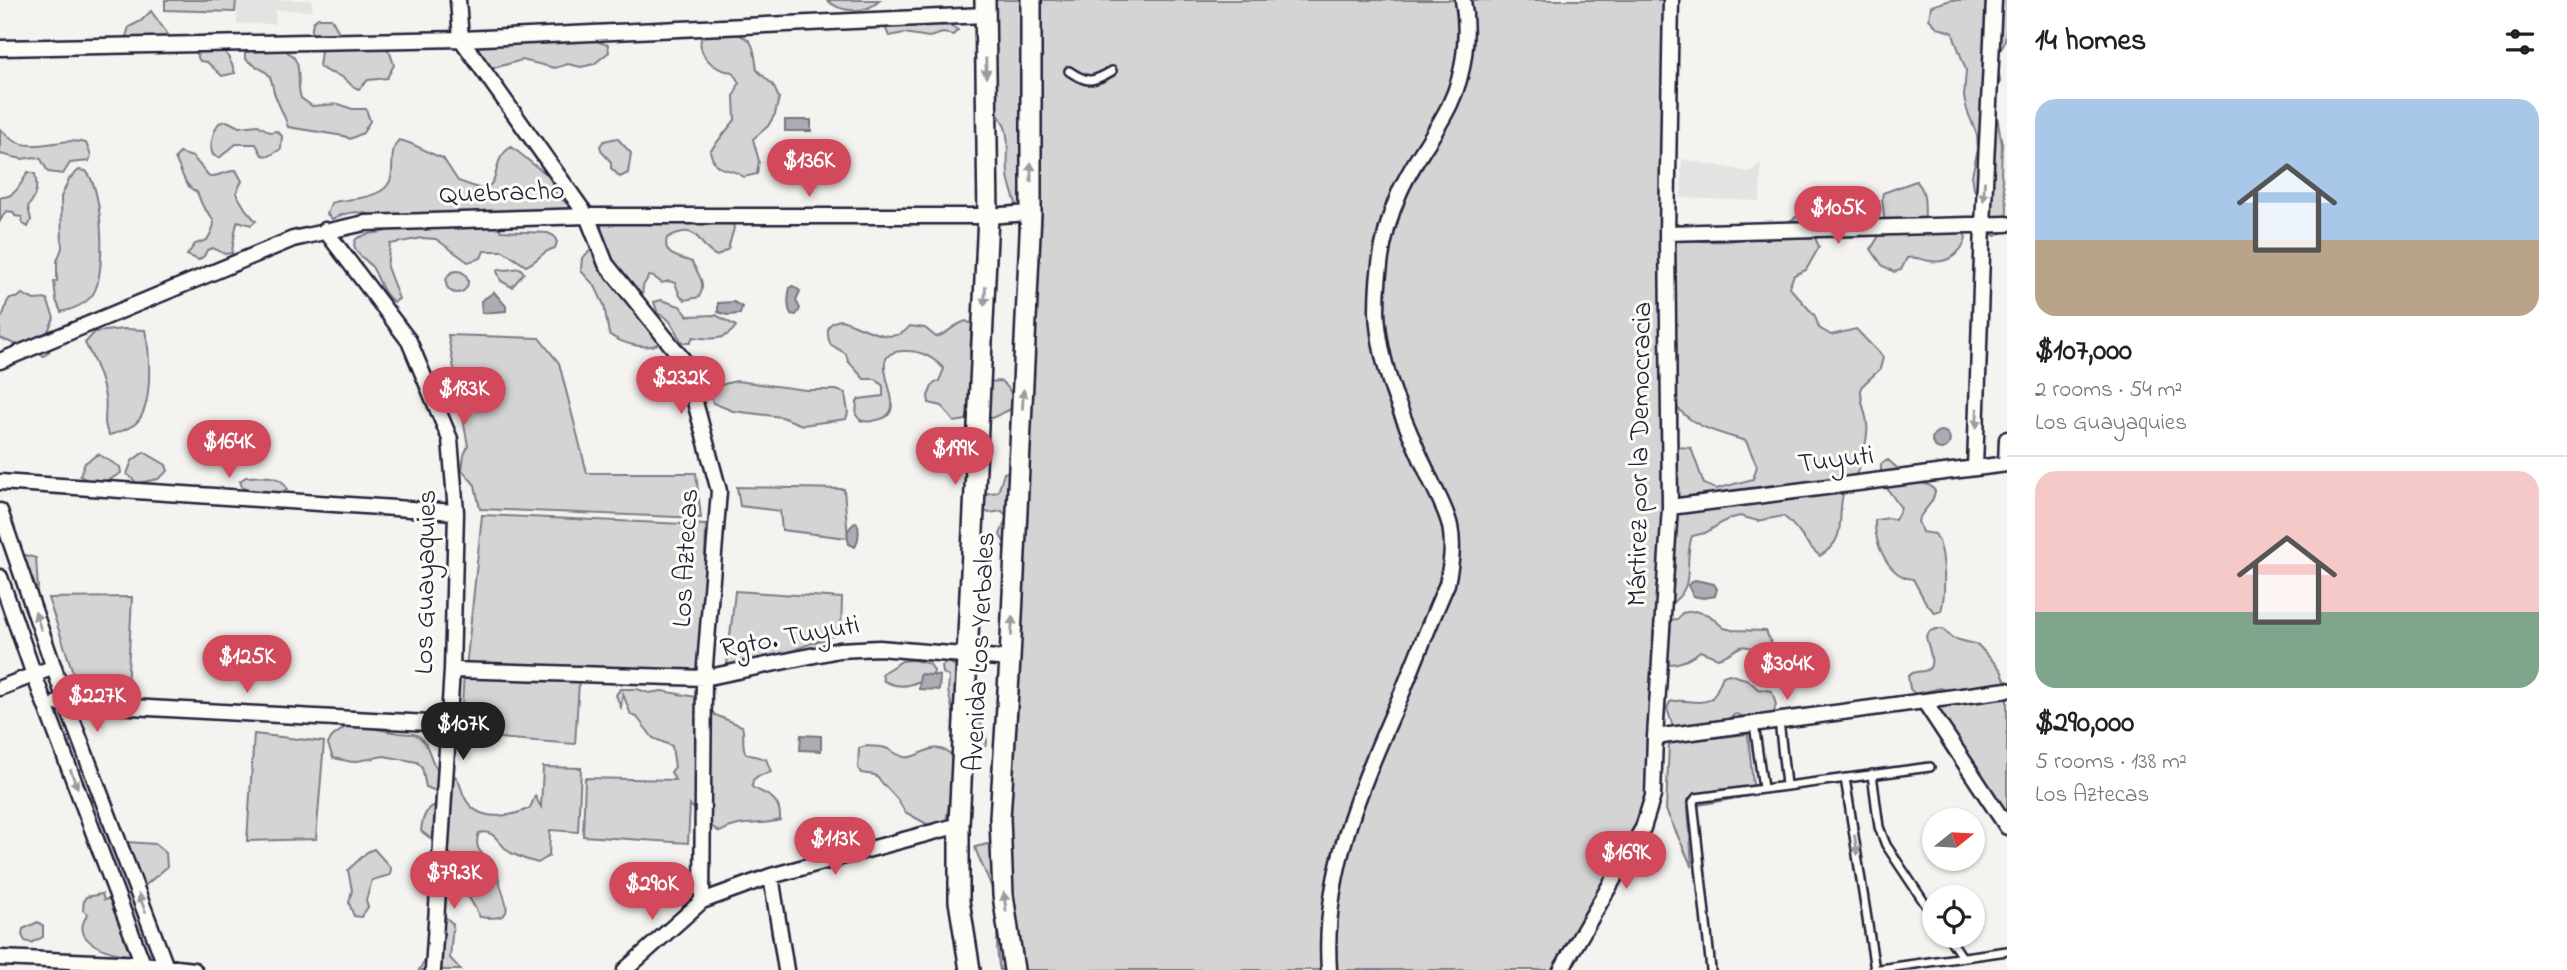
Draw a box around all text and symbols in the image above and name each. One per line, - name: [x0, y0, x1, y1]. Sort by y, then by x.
- text: 14 homes: [2035, 20, 2146, 64]
- icon: filters: [2501, 23, 2539, 61]
- one-way arrow: [980, 57, 992, 79]
- pin: $136K: [760, 140, 858, 199]
- text: $136K: [783, 145, 835, 178]
- icon: home: [2224, 145, 2350, 271]
- one-way arrow: [1025, 161, 1037, 183]
- street label: Quebracho: [439, 171, 565, 217]
- one-way arrow: [1979, 180, 1990, 202]
- pin: $105K: [1789, 187, 1887, 246]
- text: $105K: [1810, 192, 1866, 225]
- one-way arrow: [979, 285, 990, 307]
- street label: Mártirez por la Democracia: [1618, 301, 1664, 607]
- text: $107,000: [2035, 330, 2132, 374]
- pin: $232K: [632, 356, 730, 416]
- text: $232K: [652, 362, 710, 395]
- pin: $183K: [415, 368, 513, 427]
- text: $183K: [439, 373, 489, 406]
- text: 2 rooms · 54 m²: [2035, 374, 2182, 407]
- one-way arrow: [1017, 388, 1028, 410]
- one-way arrow: [1971, 407, 1982, 429]
- text: Los Guayaquies: [2035, 407, 2187, 440]
- pin: $164K: [180, 420, 278, 480]
- text: $164K: [203, 426, 255, 459]
- pin: $199K: [906, 428, 1004, 487]
- text: $199K: [932, 433, 978, 466]
- street label: Tuyuti: [1796, 436, 1876, 486]
- street label: Los Aztecas: [663, 488, 711, 628]
- street label: Los Guayaquies: [405, 489, 449, 675]
- icon: home: [2224, 517, 2350, 643]
- street label: Avenida Los Yerbales: [954, 531, 1008, 773]
- street label: Rgto. Tuyuti: [717, 606, 863, 670]
- one-way arrow: [32, 610, 43, 631]
- one-way arrow: [1006, 615, 1017, 637]
- pin: $125K: [198, 636, 296, 695]
- text: $125K: [219, 641, 275, 674]
- pin: $304K: [1738, 642, 1836, 702]
- text: $304K: [1760, 648, 1814, 681]
- pin: $227K: [48, 674, 146, 734]
- text: $227K: [68, 680, 126, 713]
- pin: $107K: [414, 702, 512, 762]
- text: $290,000: [2035, 702, 2134, 746]
- text: $107K: [437, 708, 489, 741]
- text: 5 rooms · 138 m²: [2035, 746, 2187, 779]
- one-way arrow: [68, 768, 79, 789]
- text: Los Aztecas: [2035, 779, 2149, 812]
- north arrow: [1922, 808, 1984, 872]
- map controls: [1922, 808, 1985, 948]
- pin: $113K: [786, 818, 884, 877]
- text: $113K: [810, 823, 860, 856]
- pin: $169K: [1577, 832, 1675, 891]
- one-way arrow: [1851, 834, 1862, 856]
- text: $169K: [1601, 837, 1651, 870]
- pin: $79.3K: [397, 852, 511, 911]
- text: $79.3K: [426, 857, 482, 890]
- pin: $290K: [603, 862, 701, 922]
- text: $290K: [625, 868, 679, 901]
- button: locate: [1922, 885, 1985, 948]
- one-way arrow: [999, 891, 1010, 913]
- one-way arrow: [136, 893, 147, 914]

